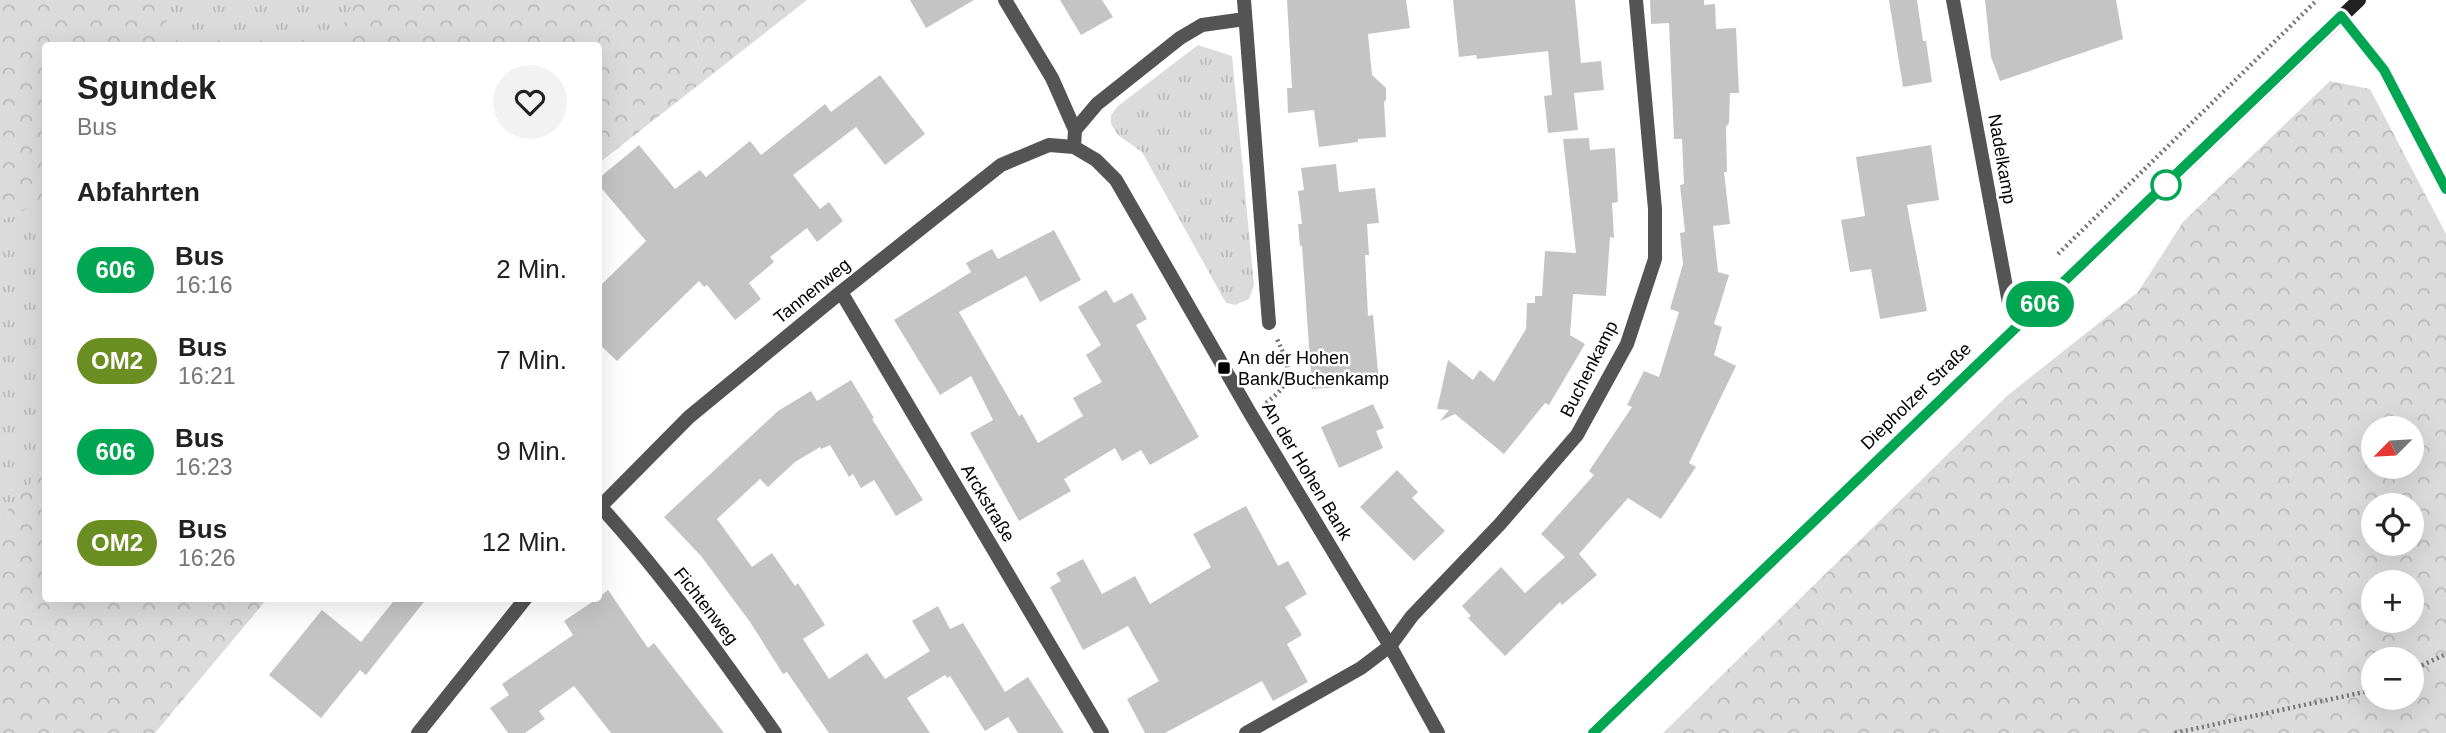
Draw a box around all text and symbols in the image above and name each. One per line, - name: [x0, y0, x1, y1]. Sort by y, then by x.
- button: heart: [493, 65, 567, 139]
- text: Sgundek: [77, 69, 216, 106]
- street label: Nadelkamp: [1984, 112, 2020, 206]
- text: Bus: [77, 114, 117, 140]
- unlabelled marker: [2151, 170, 2181, 200]
- text: Abfahrten: [77, 177, 200, 207]
- text: Bus: [175, 241, 224, 271]
- text: 2 Min.: [496, 254, 567, 284]
- street label: Tannenweg: [770, 254, 854, 328]
- text: 606: [95, 256, 136, 283]
- text: 16:16: [175, 272, 233, 298]
- line badge: 606: [2000, 281, 2080, 327]
- text: 606: [2020, 290, 2060, 317]
- street label: Buchenkamp: [1556, 318, 1622, 420]
- text: Bus: [178, 332, 227, 362]
- street label: Diepholzer Straße: [1857, 338, 1975, 454]
- text: 7 Min.: [496, 345, 567, 375]
- text: OM2: [91, 347, 143, 374]
- place label: An der Hohen Bank/Buchenkamp: [1238, 348, 1389, 389]
- marker: An der Hohen Bank/Buchenkamp: [1216, 360, 1232, 376]
- text: 16:21: [178, 363, 236, 389]
- street label: An der Hohen Bank: [1258, 399, 1357, 544]
- north arrow: [2361, 416, 2424, 480]
- map controls: [2361, 416, 2424, 710]
- text: Bus: [175, 423, 224, 453]
- text: 9 Min.: [496, 436, 567, 466]
- text: 606: [95, 438, 136, 465]
- text: 16:23: [175, 454, 233, 480]
- street label: Arckstraße: [957, 461, 1019, 545]
- button: locate: [2361, 493, 2424, 556]
- text: Bus: [178, 514, 227, 544]
- text: 12 Min.: [482, 527, 567, 557]
- text: OM2: [91, 529, 143, 556]
- text: 16:26: [178, 545, 236, 571]
- street label: Fichtenweg: [670, 564, 742, 648]
- button: +: [2361, 570, 2424, 633]
- button: −: [2361, 647, 2424, 710]

